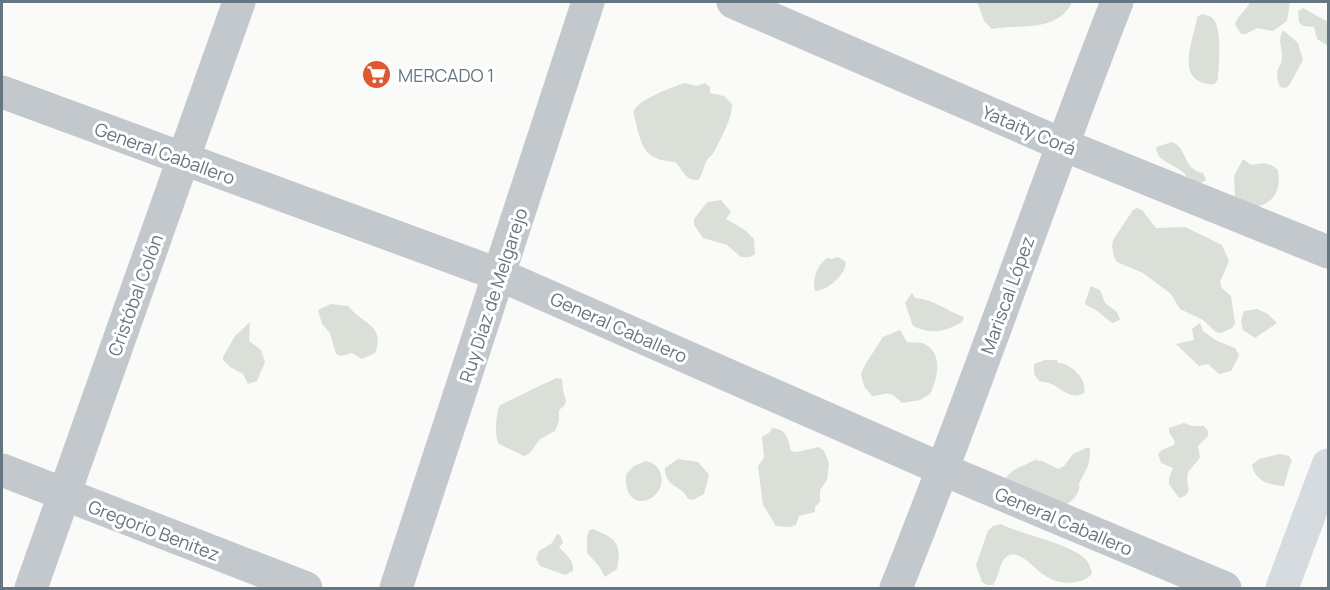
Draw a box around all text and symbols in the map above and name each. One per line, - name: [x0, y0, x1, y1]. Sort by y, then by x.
- supermarket icon: MERCADO 1: [361, 59, 393, 91]
- place label: MERCADO 1: [398, 63, 494, 87]
- street label: Yataity Corá: [978, 99, 1080, 161]
- street label: General Caballero: [92, 117, 238, 189]
- street label: Ruy Díaz de Melgarejo: [453, 205, 533, 385]
- street label: Cristóbal Colón: [102, 231, 168, 359]
- street label: Mariscal López: [975, 233, 1039, 357]
- street label: General Caballero: [547, 286, 691, 368]
- street label: General Caballero: [991, 481, 1137, 561]
- street label: Gregorio Benitez: [85, 494, 223, 566]

